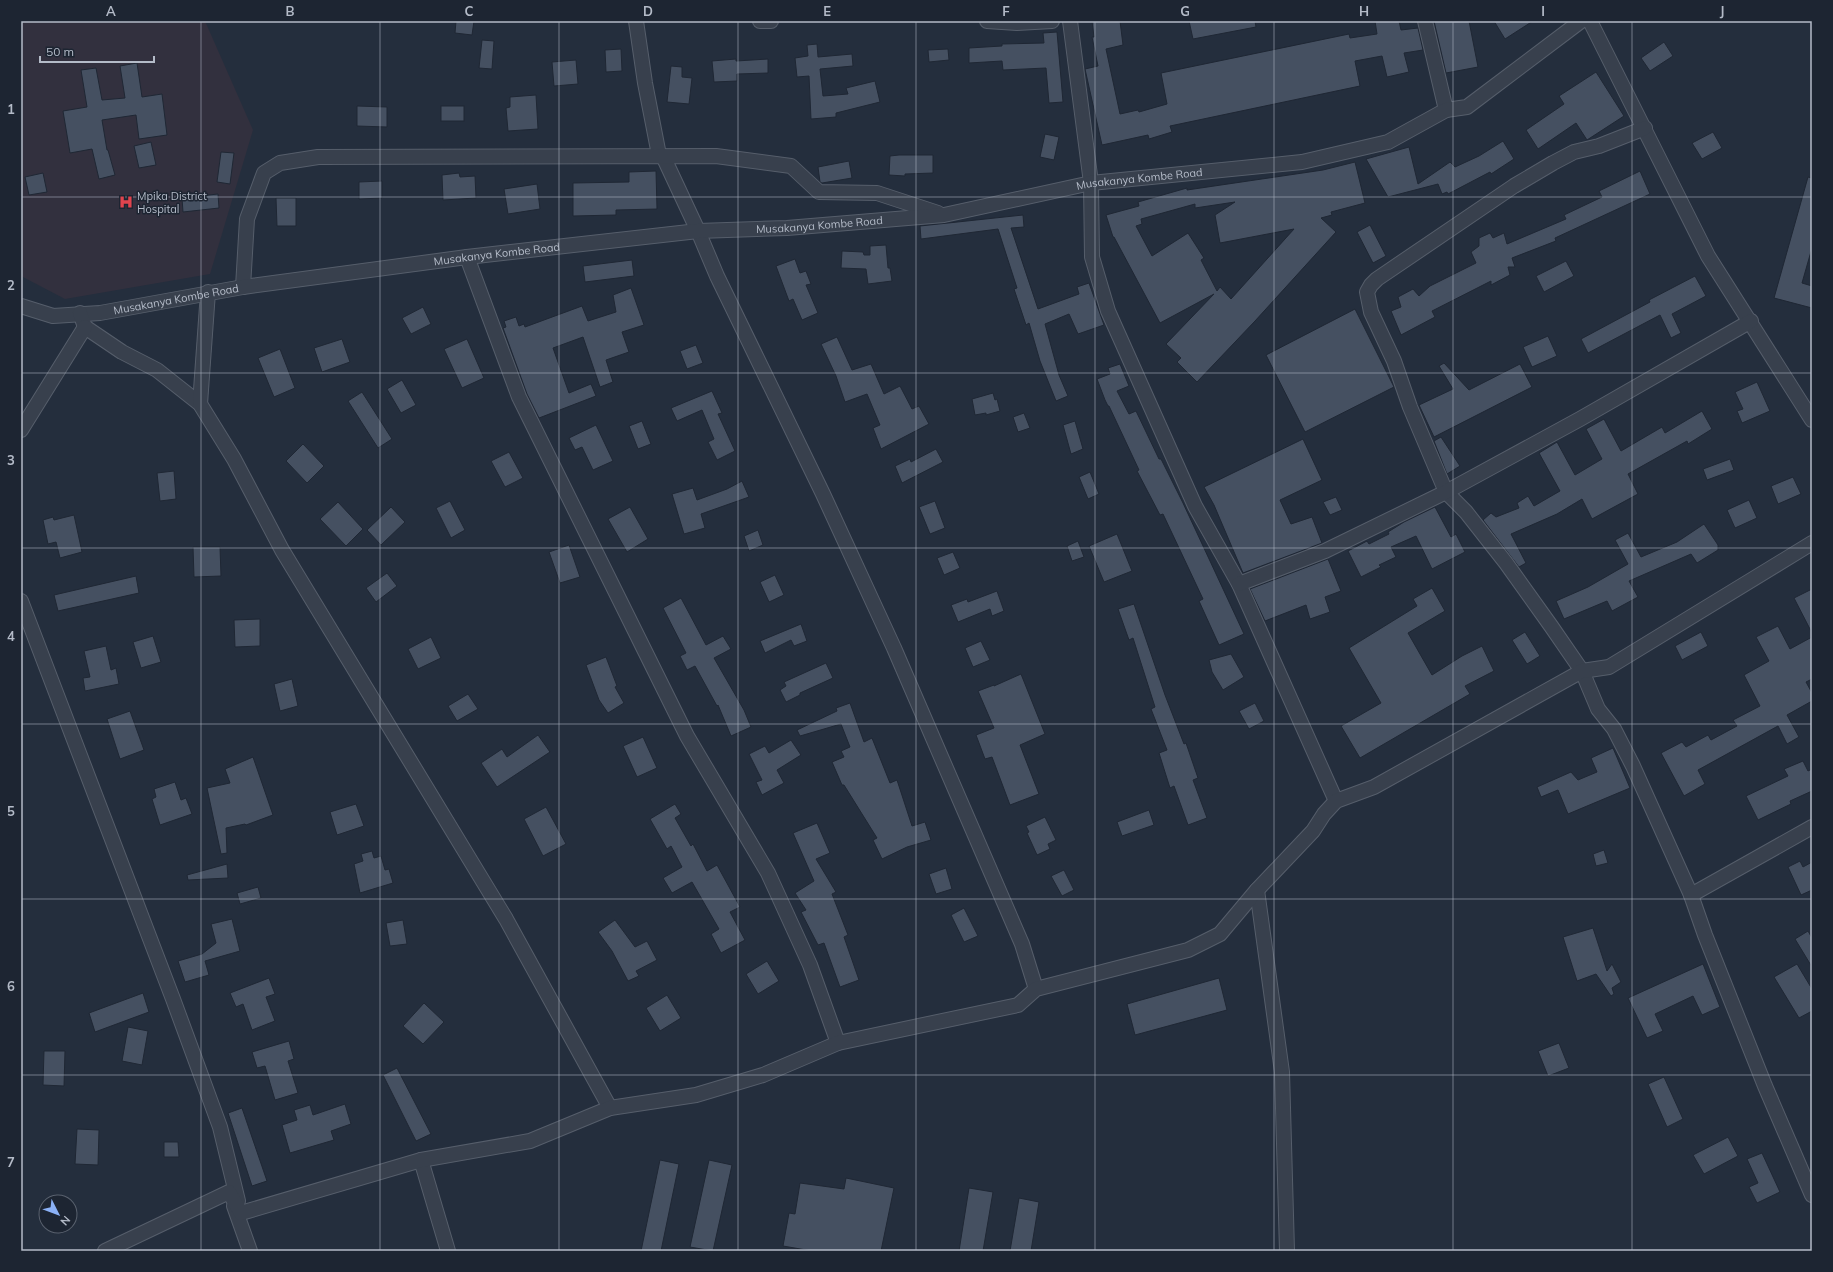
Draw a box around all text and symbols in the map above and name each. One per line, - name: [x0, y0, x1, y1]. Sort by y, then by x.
- text: A: [106, 3, 116, 19]
- text: B: [286, 3, 295, 19]
- text: C: [465, 3, 474, 19]
- text: D: [643, 3, 653, 19]
- text: E: [823, 3, 831, 19]
- text: F: [1002, 3, 1010, 19]
- text: G: [1180, 3, 1190, 19]
- text: H: [1359, 3, 1369, 19]
- text: I: [1541, 3, 1545, 19]
- text: J: [1720, 3, 1724, 19]
- scale bar: [40, 38, 154, 64]
- text: 50 m: [46, 44, 74, 59]
- text: 1: [7, 101, 15, 117]
- street label: Musakanya Kombe Road: [1075, 165, 1203, 193]
- place label: Mpika District Hospital: [137, 189, 207, 216]
- hospital icon: Mpika District Hospital: [118, 194, 134, 210]
- street label: Musakanya Kombe Road: [756, 213, 883, 236]
- street label: Musakanya Kombe Road: [433, 240, 561, 268]
- text: 2: [7, 277, 15, 293]
- street label: Musakanya Kombe Road: [112, 281, 240, 317]
- text: 3: [7, 452, 15, 468]
- text: 4: [7, 628, 15, 644]
- text: 5: [7, 803, 15, 819]
- text: 6: [7, 978, 15, 994]
- text: 7: [7, 1154, 15, 1170]
- north arrow: [38, 1194, 78, 1234]
- text: N: [57, 1213, 73, 1228]

